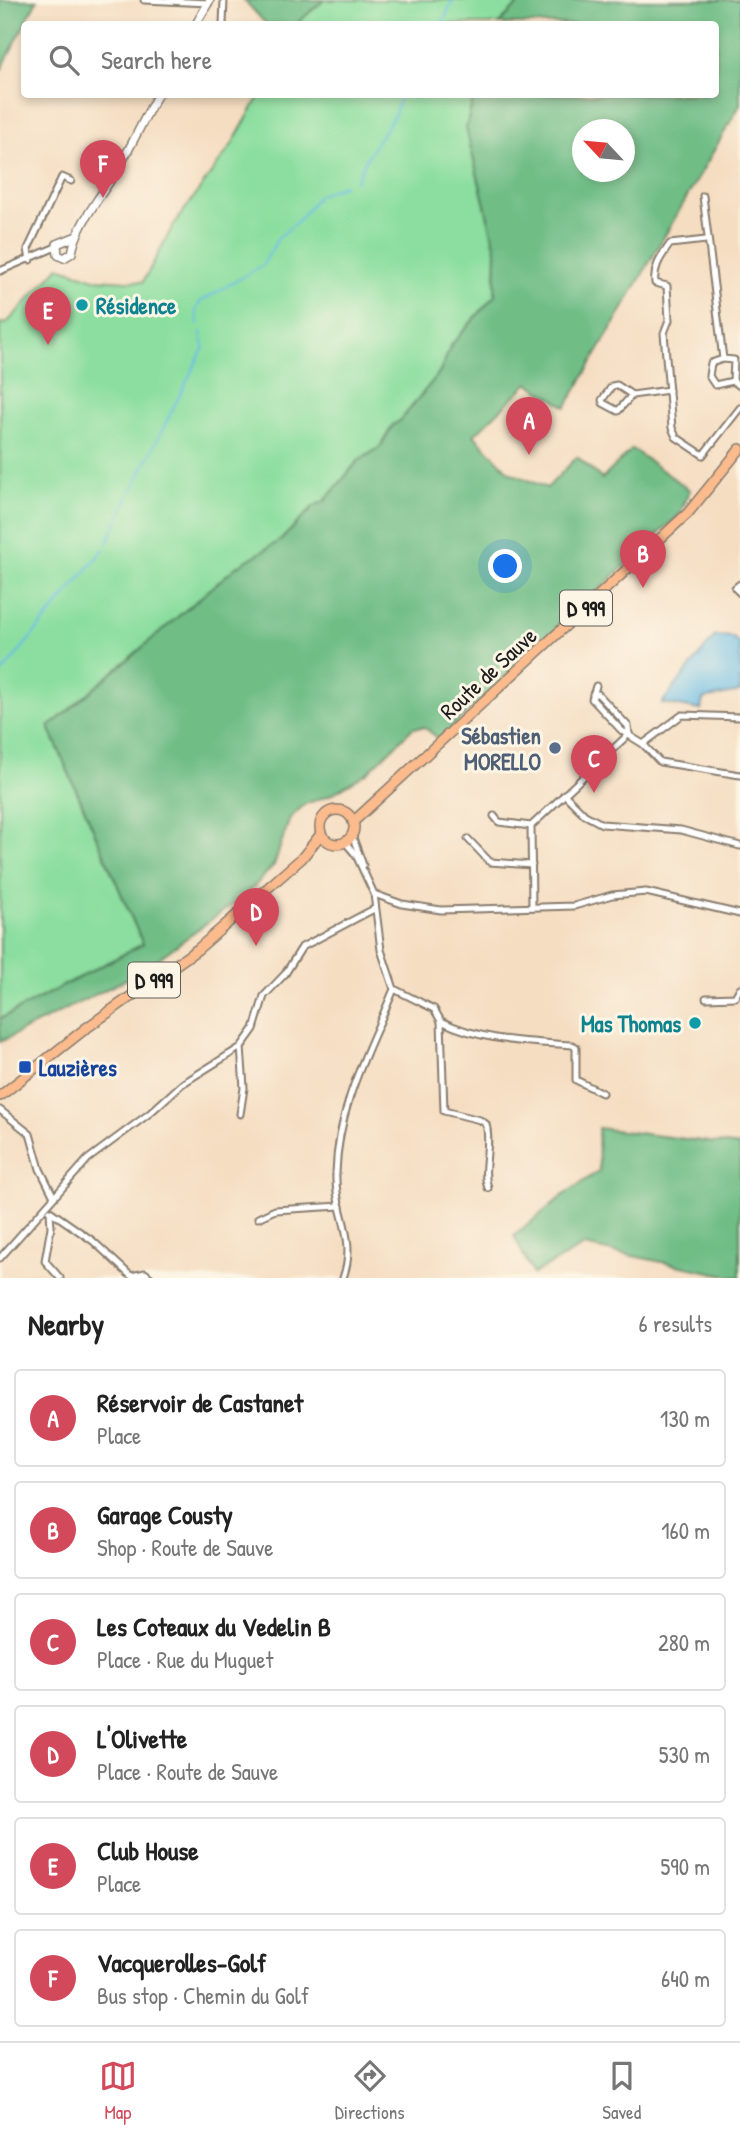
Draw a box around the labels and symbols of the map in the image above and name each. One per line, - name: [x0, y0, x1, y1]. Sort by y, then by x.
- north arrow: [572, 119, 635, 182]
- pin: F: [80, 140, 126, 198]
- pin: E: [25, 287, 71, 345]
- place label: Résidence: [96, 290, 177, 321]
- marker: Résidence: [74, 297, 90, 313]
- pin: A: [506, 397, 552, 455]
- pin: B: [620, 530, 666, 588]
- your location: [488, 549, 522, 583]
- road number: D 999: [560, 590, 612, 626]
- street label: Route de Sauve: [433, 620, 543, 726]
- place label: Sébastien MORELLO: [461, 720, 541, 777]
- pin: C: [571, 735, 617, 793]
- marker: Sébastien MORELLO: [547, 740, 563, 756]
- pin: D: [233, 888, 279, 946]
- road number: D 999: [128, 962, 180, 998]
- place label: Mas Thomas: [581, 1008, 681, 1039]
- marker: Mas Thomas: [687, 1015, 703, 1031]
- place label: Lauzières: [39, 1052, 117, 1083]
- marker: Lauzières: [17, 1059, 33, 1075]

